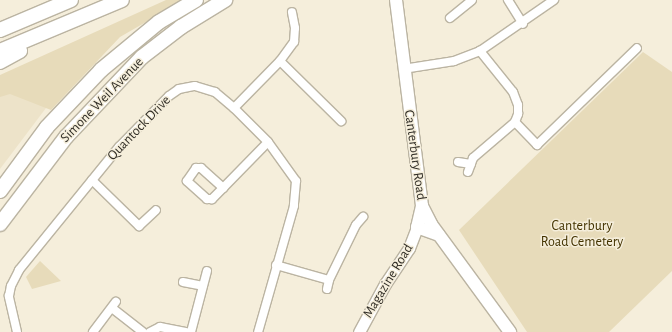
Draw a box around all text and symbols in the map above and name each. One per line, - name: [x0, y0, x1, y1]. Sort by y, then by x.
- street label: Simone Weil Avenue: [57, 54, 147, 146]
- street label: Quantock Drive: [104, 92, 174, 164]
- street label: Canterbury Road: [400, 109, 430, 201]
- park label: Canterbury Road Cemetery: [541, 218, 623, 250]
- street label: Magazine Road: [359, 241, 417, 321]

